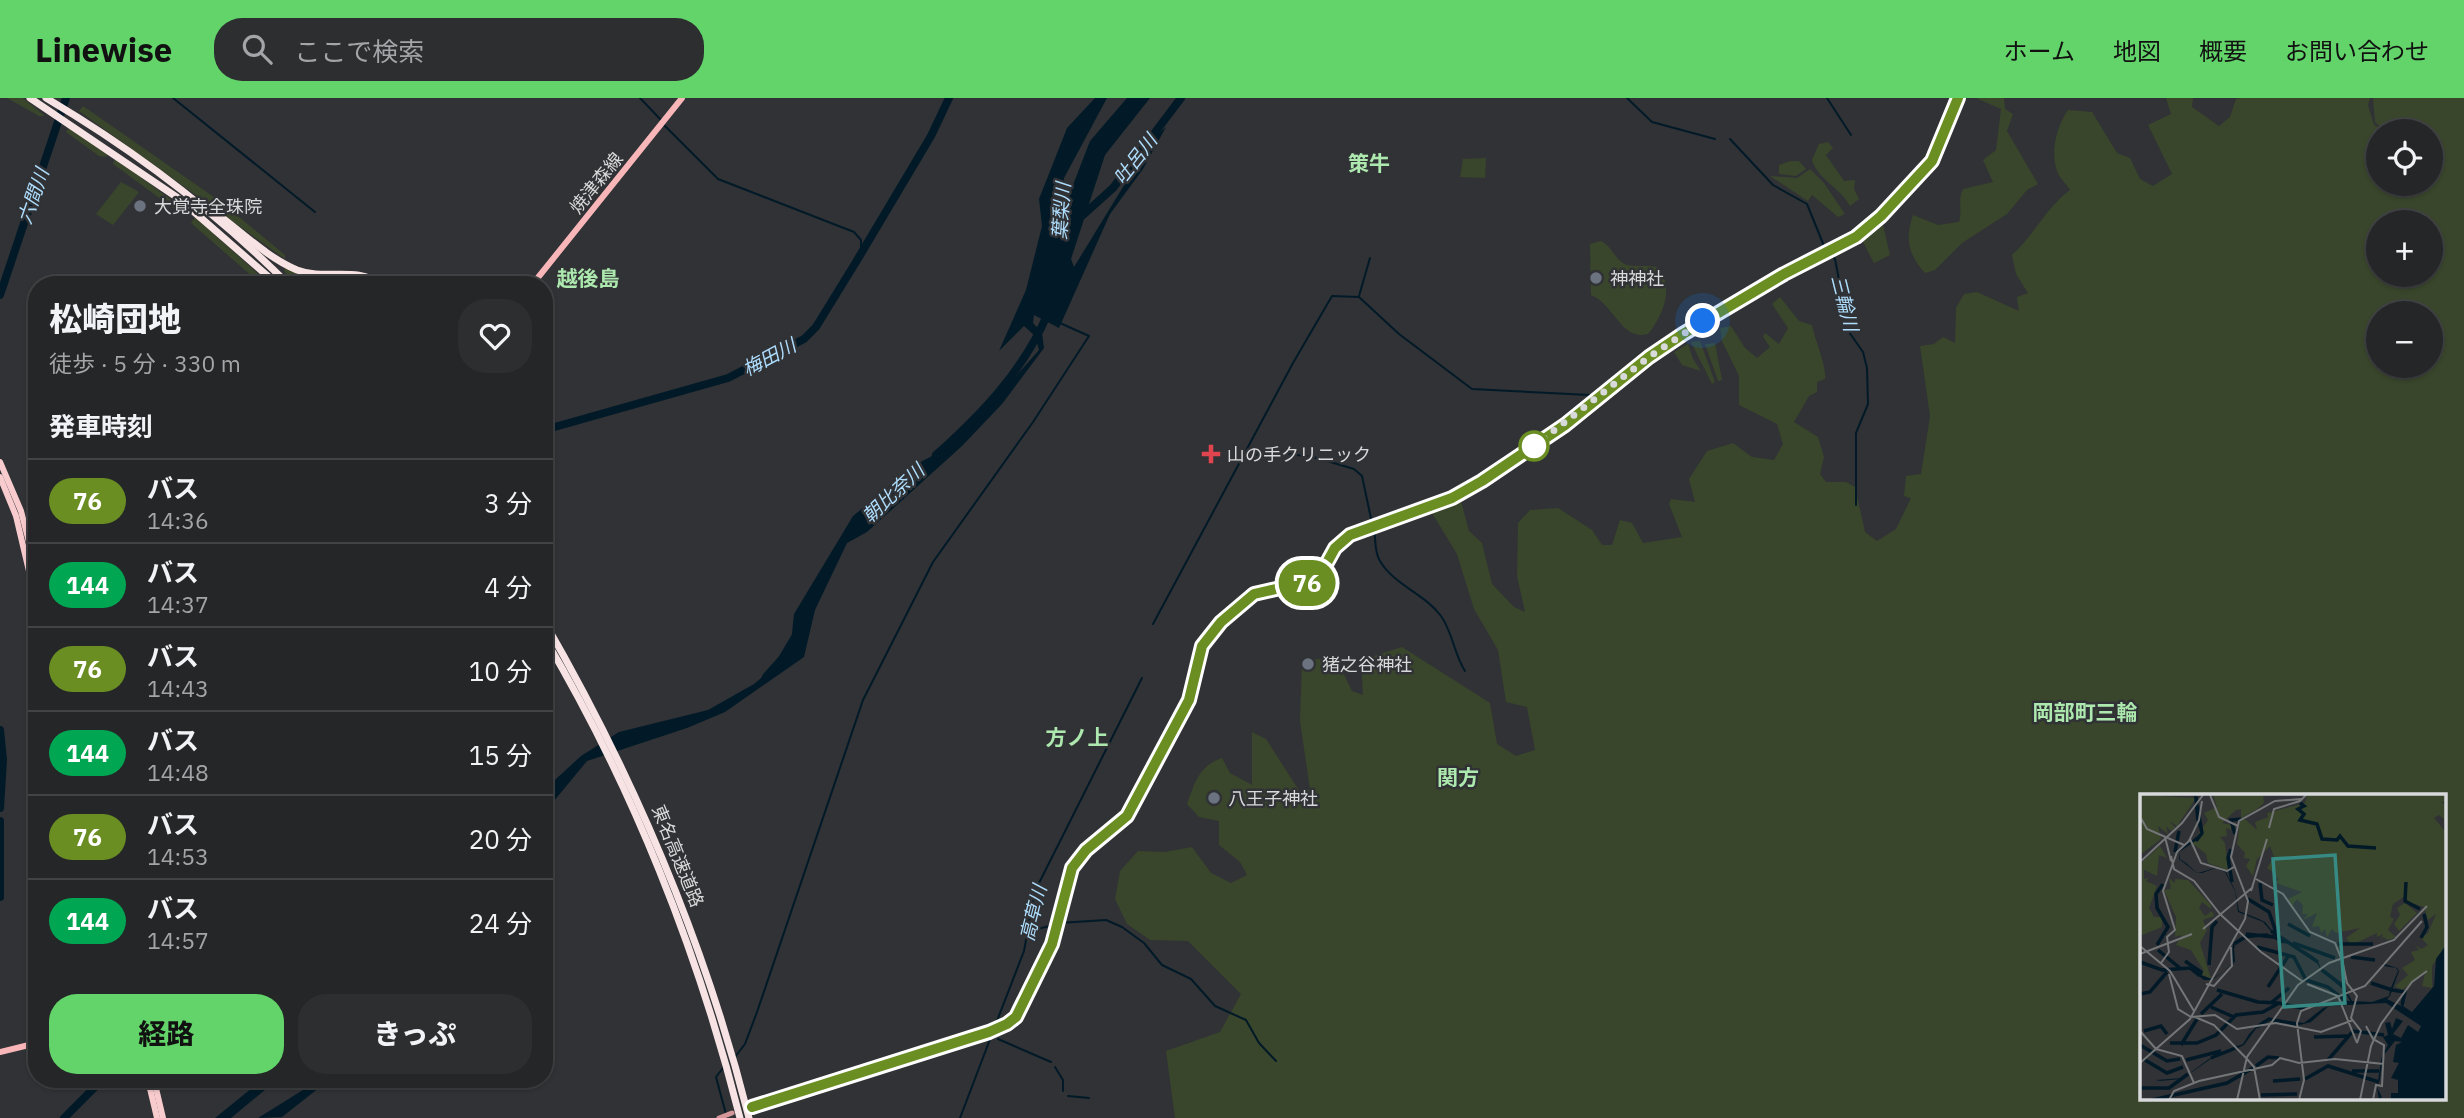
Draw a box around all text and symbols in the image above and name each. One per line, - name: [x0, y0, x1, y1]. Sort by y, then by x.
- search box: [214, 18, 704, 81]
- text: Linewise: [35, 28, 172, 71]
- icon: search: [238, 30, 276, 68]
- text: ここで検索: [294, 34, 424, 68]
- text: ホーム: [2004, 35, 2075, 67]
- text: 地図: [2113, 35, 2161, 67]
- text: 概要: [2199, 35, 2247, 67]
- text: お問い合わせ: [2285, 35, 2429, 67]
- map controls: [2366, 119, 2443, 378]
- button: locate: [2366, 119, 2443, 196]
- water label: 吐呂川: [1108, 128, 1163, 189]
- street label: 焼津森線: [564, 148, 628, 218]
- district label: 策牛: [1348, 149, 1390, 177]
- water label: 六間川: [12, 163, 54, 227]
- water label: 葉梨川: [1047, 180, 1075, 240]
- place label: 大覚寺全珠院: [154, 195, 262, 218]
- marker: 大覚寺全珠院: [132, 198, 148, 214]
- button: +: [2366, 210, 2443, 287]
- district label: 越後島: [557, 264, 620, 292]
- place label: 神神社: [1610, 267, 1664, 290]
- marker: 神神社: [1588, 270, 1604, 286]
- water label: 三輪川: [1826, 272, 1864, 335]
- text: 松崎団地: [49, 297, 181, 340]
- button: heart: [458, 299, 532, 373]
- button: −: [2366, 301, 2443, 378]
- your location: [1685, 303, 1720, 338]
- water label: 梅田川: [738, 332, 802, 381]
- text: 徒歩 · 5 分 · 330 m: [49, 348, 241, 378]
- text: 発車時刻: [49, 409, 153, 443]
- unlabelled marker: [1519, 431, 1549, 461]
- place label: 山の手クリニック: [1227, 443, 1371, 466]
- marker: 山の手クリニック: [1201, 444, 1221, 464]
- water label: 朝比奈川: [857, 457, 930, 528]
- text: バス: [147, 471, 199, 505]
- text: 76: [73, 485, 102, 517]
- text: 3 分: [484, 486, 532, 520]
- text: 14:36: [147, 505, 209, 535]
- text: バス: [147, 555, 199, 589]
- line badge: 76: [1276, 560, 1338, 606]
- text: 76: [1293, 567, 1321, 599]
- text: 144: [66, 569, 109, 601]
- text: 4 分: [484, 570, 532, 604]
- text: 14:37: [147, 589, 209, 619]
- text: バス: [147, 639, 199, 673]
- text: 76: [73, 653, 102, 685]
- place label: 猪之谷神社: [1322, 653, 1412, 676]
- text: 10 分: [469, 654, 532, 688]
- marker: 猪之谷神社: [1300, 656, 1316, 672]
- text: 14:43: [147, 673, 209, 703]
- district label: 岡部町三輪: [2033, 698, 2138, 726]
- text: バス: [147, 723, 199, 757]
- district label: 方ノ上: [1046, 723, 1109, 751]
- text: 144: [66, 737, 109, 769]
- text: 15 分: [469, 738, 532, 772]
- text: 14:48: [147, 757, 209, 787]
- district label: 関方: [1437, 763, 1479, 791]
- place label: 八王子神社: [1228, 787, 1318, 810]
- marker: 八王子神社: [1206, 790, 1222, 806]
- inset map: [2140, 794, 2446, 1100]
- street label: 東名高速道路: [647, 802, 709, 910]
- text: バス: [147, 807, 199, 841]
- text: 76: [73, 821, 102, 853]
- text: 20 分: [469, 822, 532, 856]
- text: 14:53: [147, 841, 209, 871]
- water label: 高草川: [1014, 881, 1052, 944]
- text: バス: [147, 891, 199, 925]
- text: 144: [66, 905, 109, 937]
- text: 24 分: [469, 906, 532, 940]
- text: 14:57: [147, 925, 209, 955]
- button: 経路: [49, 994, 284, 1074]
- button: きっぷ: [298, 994, 532, 1074]

